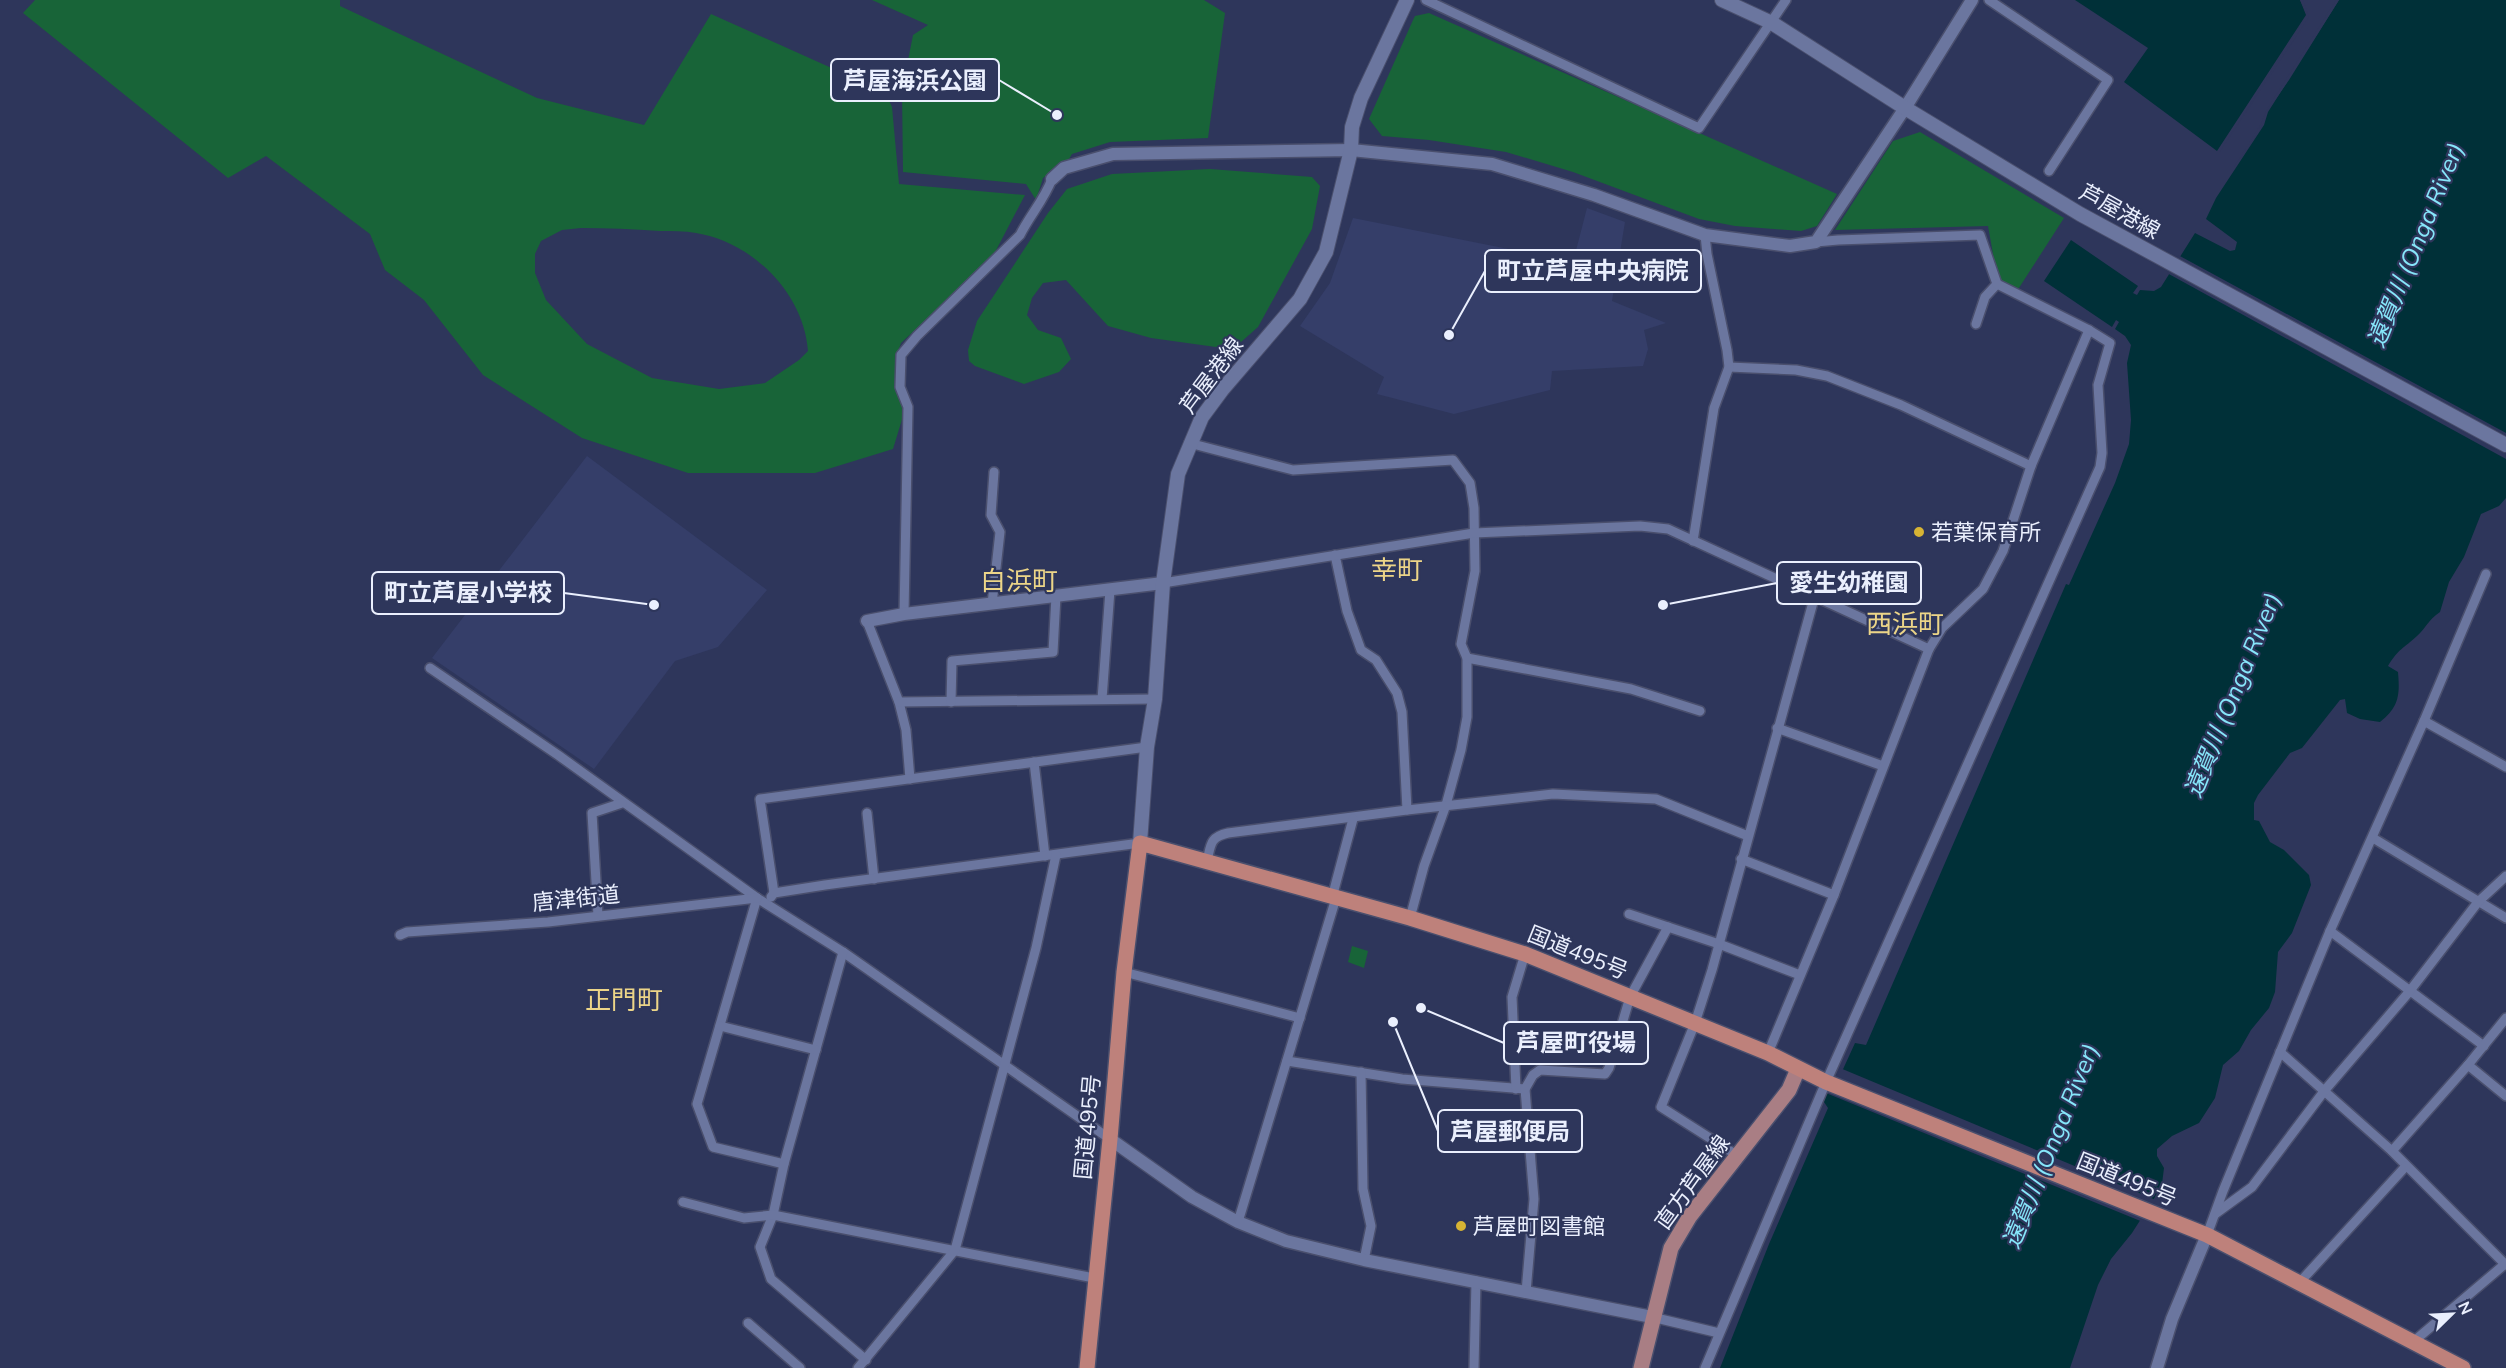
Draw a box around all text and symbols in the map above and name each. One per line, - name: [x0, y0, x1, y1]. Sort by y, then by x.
- callout: 芦屋海浜公園: [831, 59, 999, 101]
- text: 芦屋海浜公園: [843, 65, 987, 95]
- water label: 遠賀川 (Onga River): [2360, 138, 2470, 351]
- street label: 芦屋港線: [2075, 177, 2165, 245]
- callout: 町立芦屋中央病院: [1485, 250, 1701, 292]
- text: 町立芦屋中央病院: [1497, 255, 1689, 285]
- street label: 芦屋港線: [1173, 331, 1249, 419]
- place label: 若葉保育所: [1931, 518, 2041, 546]
- marker: 若葉保育所: [1912, 525, 1926, 539]
- district label: 幸町: [1371, 553, 1423, 586]
- callout: 愛生幼稚園: [1777, 562, 1921, 604]
- district label: 白浜町: [980, 564, 1058, 597]
- text: 愛生幼稚園: [1789, 567, 1909, 597]
- callout: 町立芦屋小学校: [372, 572, 564, 614]
- text: 町立芦屋小学校: [384, 577, 552, 607]
- water label: 遠賀川 (Onga River): [2177, 588, 2287, 801]
- district label: 西浜町: [1866, 607, 1944, 640]
- street label: 唐津街道: [531, 879, 621, 917]
- street label: 国道495号: [1524, 919, 1632, 985]
- district label: 正門町: [585, 983, 663, 1016]
- callout: 芦屋町役場: [1504, 1022, 1648, 1064]
- text: 芦屋町役場: [1516, 1027, 1636, 1057]
- water label: 遠賀川 (Onga River): [1995, 1039, 2105, 1252]
- street label: 国道495号: [1068, 1073, 1106, 1181]
- callout: 芦屋郵便局: [1438, 1110, 1582, 1152]
- text: 芦屋郵便局: [1450, 1116, 1570, 1146]
- street label: 直方芦屋線: [1648, 1129, 1736, 1235]
- street label: 国道495号: [2073, 1146, 2181, 1212]
- place label: 芦屋町図書館: [1473, 1212, 1605, 1240]
- marker: 芦屋町図書館: [1454, 1219, 1468, 1233]
- north arrow: [2422, 1284, 2482, 1344]
- text: N: [2454, 1298, 2477, 1317]

